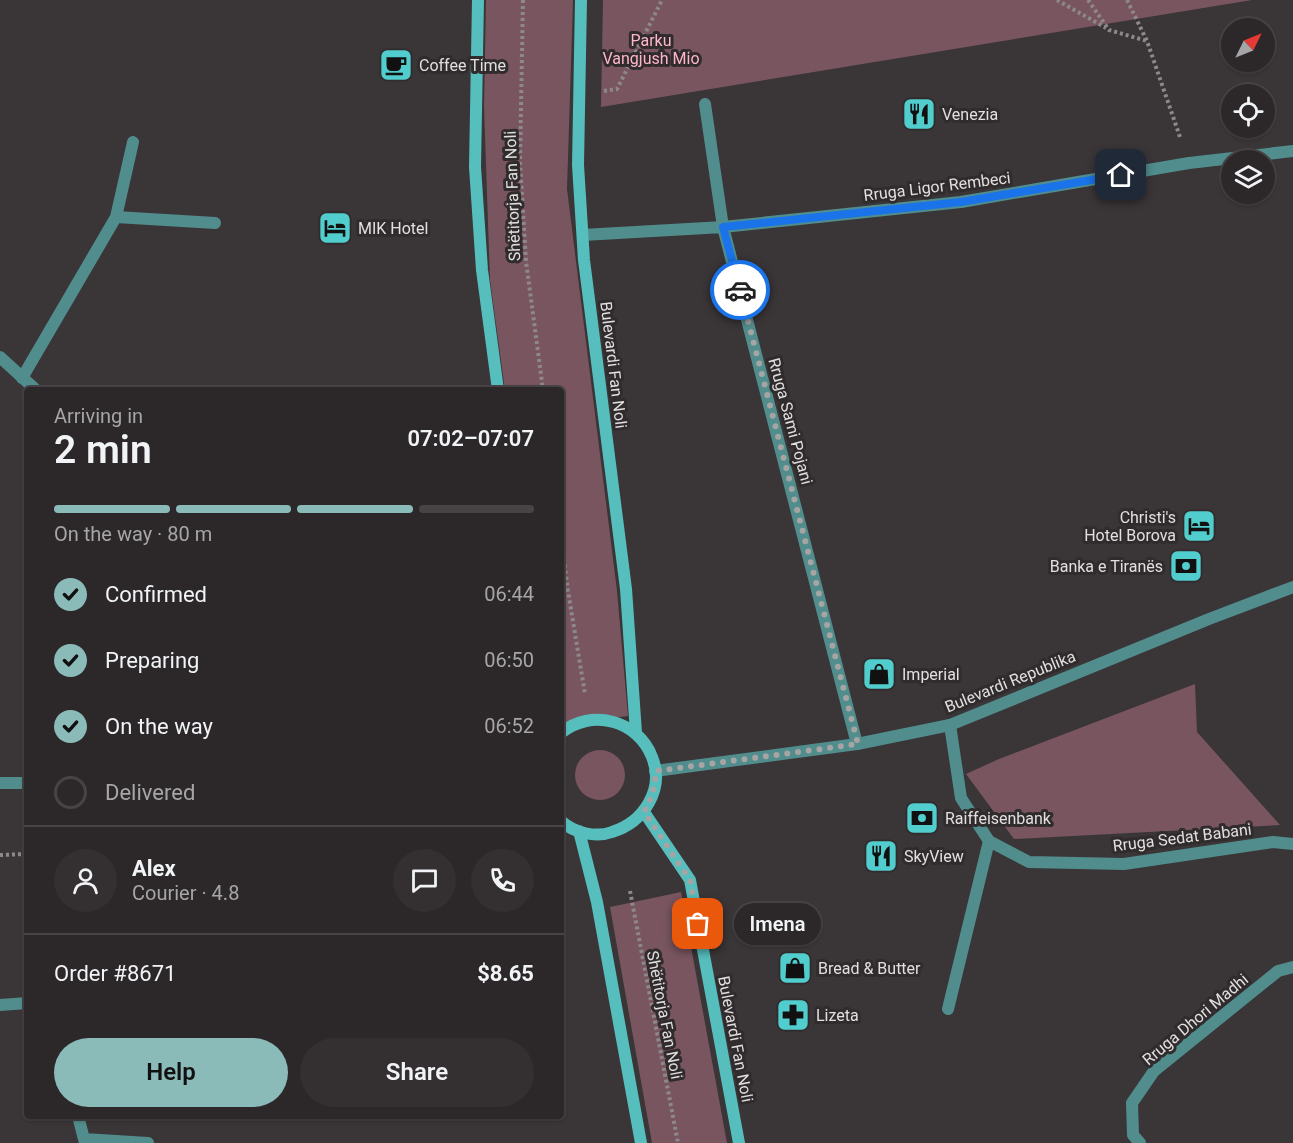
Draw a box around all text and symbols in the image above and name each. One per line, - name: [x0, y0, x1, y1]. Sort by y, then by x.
- north arrow: [1221, 18, 1275, 72]
- map controls: [1221, 18, 1275, 204]
- park label: Parku Vangjush Mio: [602, 31, 700, 68]
- cafe icon: Coffee Time: [378, 47, 414, 83]
- place label: Coffee Time: [419, 56, 506, 75]
- button: locate: [1221, 84, 1275, 138]
- restaurant icon: Venezia: [901, 96, 937, 132]
- place label: Venezia: [942, 105, 998, 124]
- street label: Shëtitorja Fan Noli: [501, 130, 524, 262]
- pin: [1095, 149, 1146, 200]
- button: layers: [1221, 150, 1275, 204]
- icon: home: [1104, 158, 1137, 191]
- street label: Rruga Ligor Rembeci: [863, 168, 1012, 205]
- hotel icon: MIK Hotel: [317, 210, 353, 246]
- place label: MIK Hotel: [358, 219, 428, 238]
- courier: [710, 260, 770, 320]
- icon: car: [724, 274, 757, 307]
- street label: Bulevardi Fan Noli: [596, 300, 631, 430]
- street label: Rruga Sami Pojani: [764, 356, 817, 486]
- text: Arriving in: [54, 404, 143, 428]
- text: 07:02–07:07: [407, 426, 534, 451]
- text: 2 min: [54, 427, 152, 473]
- place label: Christi's Hotel Borova: [1084, 508, 1176, 545]
- hotel icon: Christi's Hotel Borova: [1181, 508, 1217, 544]
- text: On the way · 80 m: [54, 522, 212, 546]
- bank icon: Banka e Tiranës: [1168, 548, 1204, 584]
- place label: Banka e Tiranës: [1050, 557, 1163, 576]
- icon: check: [54, 578, 87, 611]
- text: Confirmed: [105, 582, 207, 607]
- text: 06:44: [484, 582, 534, 606]
- icon: check: [54, 644, 87, 677]
- street label: Bulevardi Republika: [942, 647, 1078, 716]
- text: Preparing: [105, 648, 199, 673]
- text: 06:50: [484, 648, 534, 672]
- shop icon: Imperial: [861, 656, 897, 692]
- place label: Imperial: [902, 665, 960, 684]
- icon: check: [54, 710, 87, 743]
- text: On the way: [105, 714, 213, 739]
- text: 06:52: [484, 714, 534, 738]
- text: Delivered: [105, 780, 195, 805]
- bank icon: Raiffeisenbank: [904, 800, 940, 836]
- place label: Raiffeisenbank: [945, 809, 1052, 828]
- street label: Rruga Sedat Babani: [1112, 820, 1253, 855]
- restaurant icon: SkyView: [863, 838, 899, 874]
- place label: SkyView: [904, 847, 964, 866]
- button: person: [54, 849, 117, 912]
- button: chat: [393, 849, 456, 912]
- button: phone: [471, 849, 534, 912]
- text: Alex: [132, 856, 176, 881]
- text: Courier · 4.8: [132, 881, 239, 905]
- pin: [672, 898, 723, 949]
- callout: Imena: [734, 903, 821, 945]
- icon: bag: [681, 907, 714, 940]
- text: Imena: [750, 912, 805, 936]
- street label: Shëtitorja Fan Noli: [643, 949, 686, 1081]
- shop icon: Bread & Butter: [777, 950, 813, 986]
- place label: Bread & Butter: [818, 959, 921, 978]
- text: Order #8671: [54, 961, 176, 986]
- text: $8.65: [477, 961, 534, 986]
- street label: Rruga Dhori Madhi: [1139, 970, 1252, 1069]
- street label: Bulevardi Fan Noli: [714, 974, 757, 1104]
- pharmacy icon: Lizeta: [775, 997, 811, 1033]
- place label: Lizeta: [816, 1006, 859, 1025]
- button: Help: [54, 1038, 288, 1107]
- button: Share: [300, 1038, 534, 1107]

